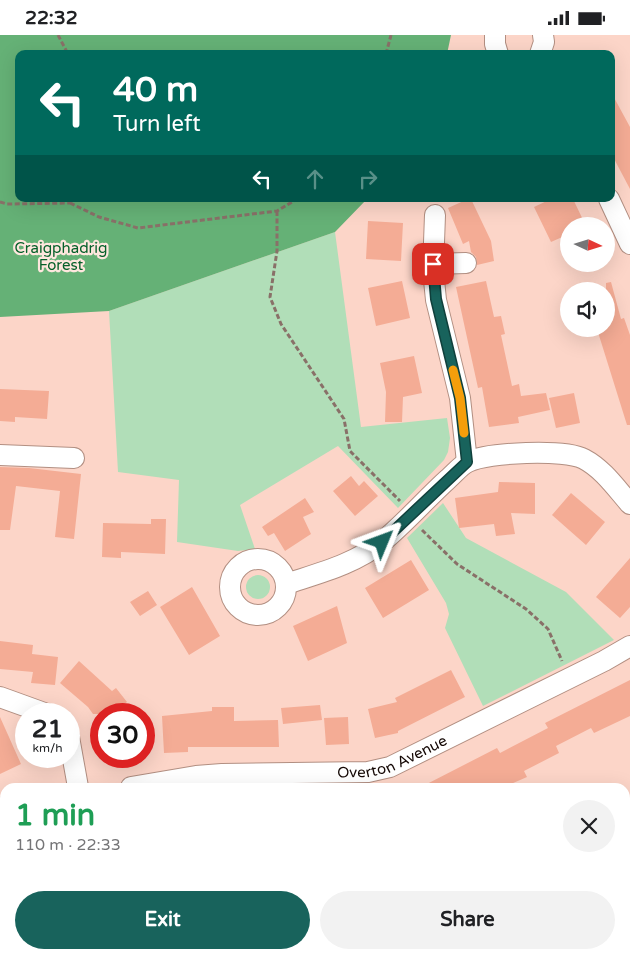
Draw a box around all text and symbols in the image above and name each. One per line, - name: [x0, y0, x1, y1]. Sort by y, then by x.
- text: 22:32: [25, 7, 78, 29]
- text: 40 m: [113, 69, 198, 111]
- icon: left: [30, 70, 95, 135]
- text: Turn left: [113, 111, 201, 137]
- icon: left: [248, 165, 276, 193]
- icon: ahead: [301, 165, 329, 193]
- icon: right: [354, 165, 382, 193]
- north arrow: [560, 217, 615, 273]
- map controls: [560, 217, 615, 337]
- park label: Craigphadrig Forest: [14, 239, 108, 274]
- pin: [412, 243, 454, 285]
- icon: arrive: [419, 250, 447, 278]
- button: sound: [560, 282, 615, 337]
- position arrow: [355, 515, 407, 567]
- speed limit sign: 30: [90, 703, 155, 768]
- text: 21: [32, 714, 63, 744]
- street label: Overton Avenue: [337, 731, 450, 781]
- text: km/h: [32, 741, 63, 755]
- text: 1 min: [15, 797, 95, 834]
- button: close: [563, 800, 615, 852]
- text: 110 m · 22:33: [15, 835, 121, 855]
- button: Exit: [15, 891, 310, 949]
- button: Share: [320, 891, 615, 949]

